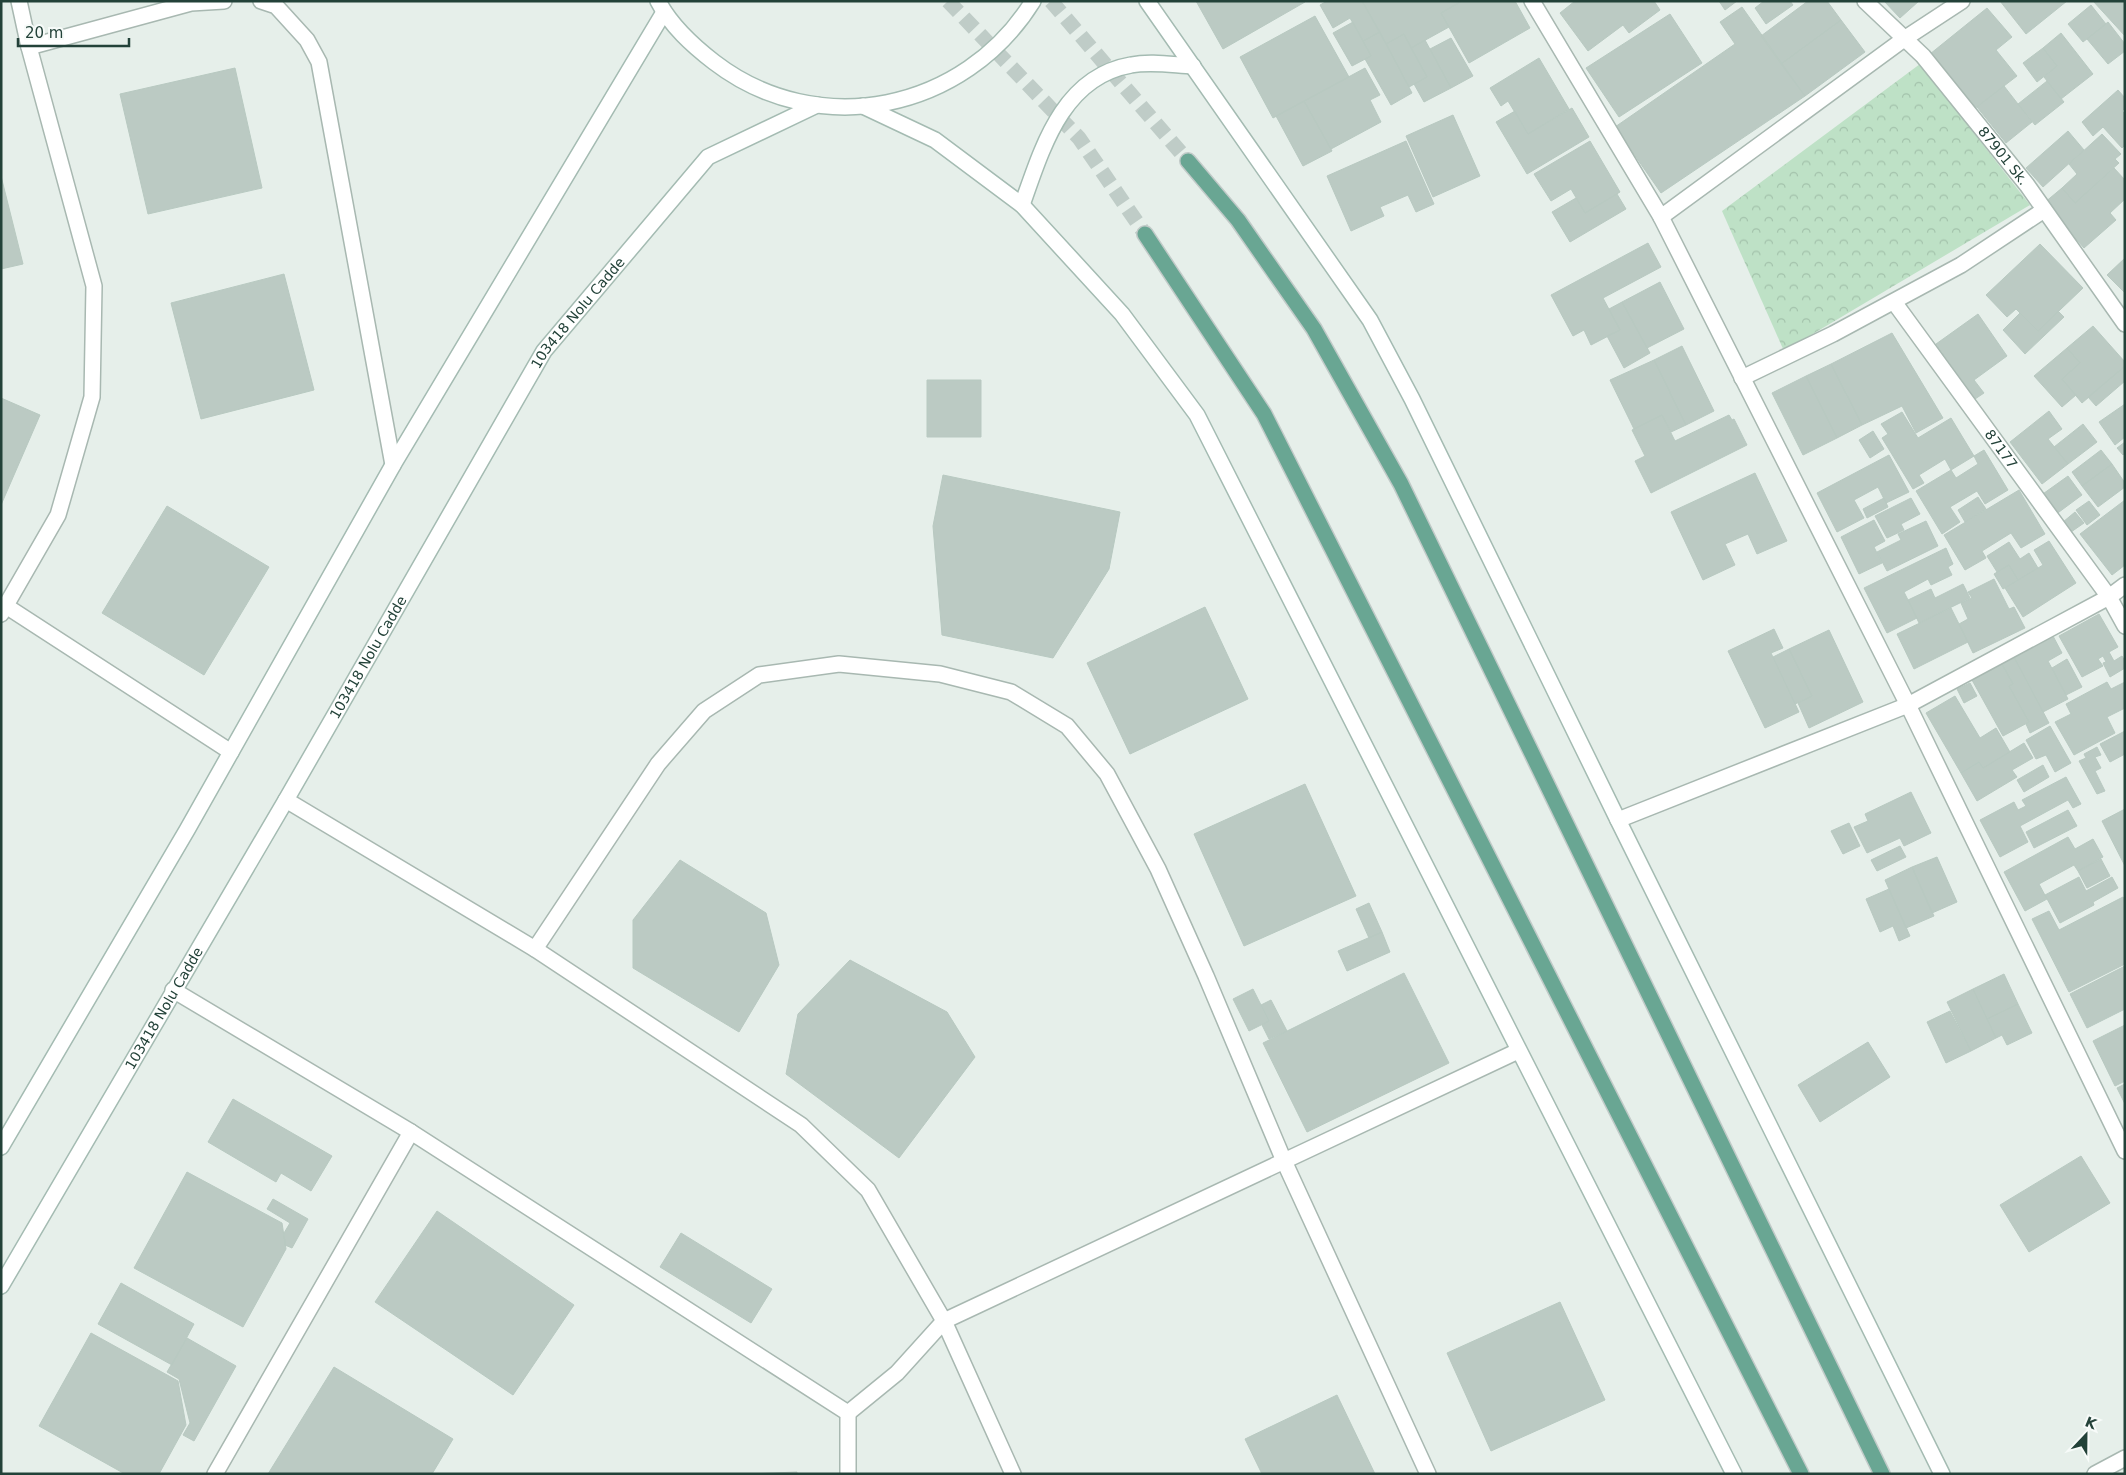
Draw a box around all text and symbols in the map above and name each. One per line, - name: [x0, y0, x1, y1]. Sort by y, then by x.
- scale bar: [18, 15, 129, 47]
- text: 20 m: [25, 24, 63, 42]
- street label: 87901 Sk.: [1975, 123, 2032, 188]
- street label: 103418 Nolu Cadde: [528, 254, 628, 371]
- street label: 87177: [1982, 426, 2021, 472]
- street label: 103418 Nolu Cadde: [326, 593, 410, 722]
- street label: 103418 Nolu Cadde: [122, 944, 206, 1072]
- north arrow: [2061, 1410, 2111, 1460]
- text: K: [2083, 1413, 2100, 1433]

